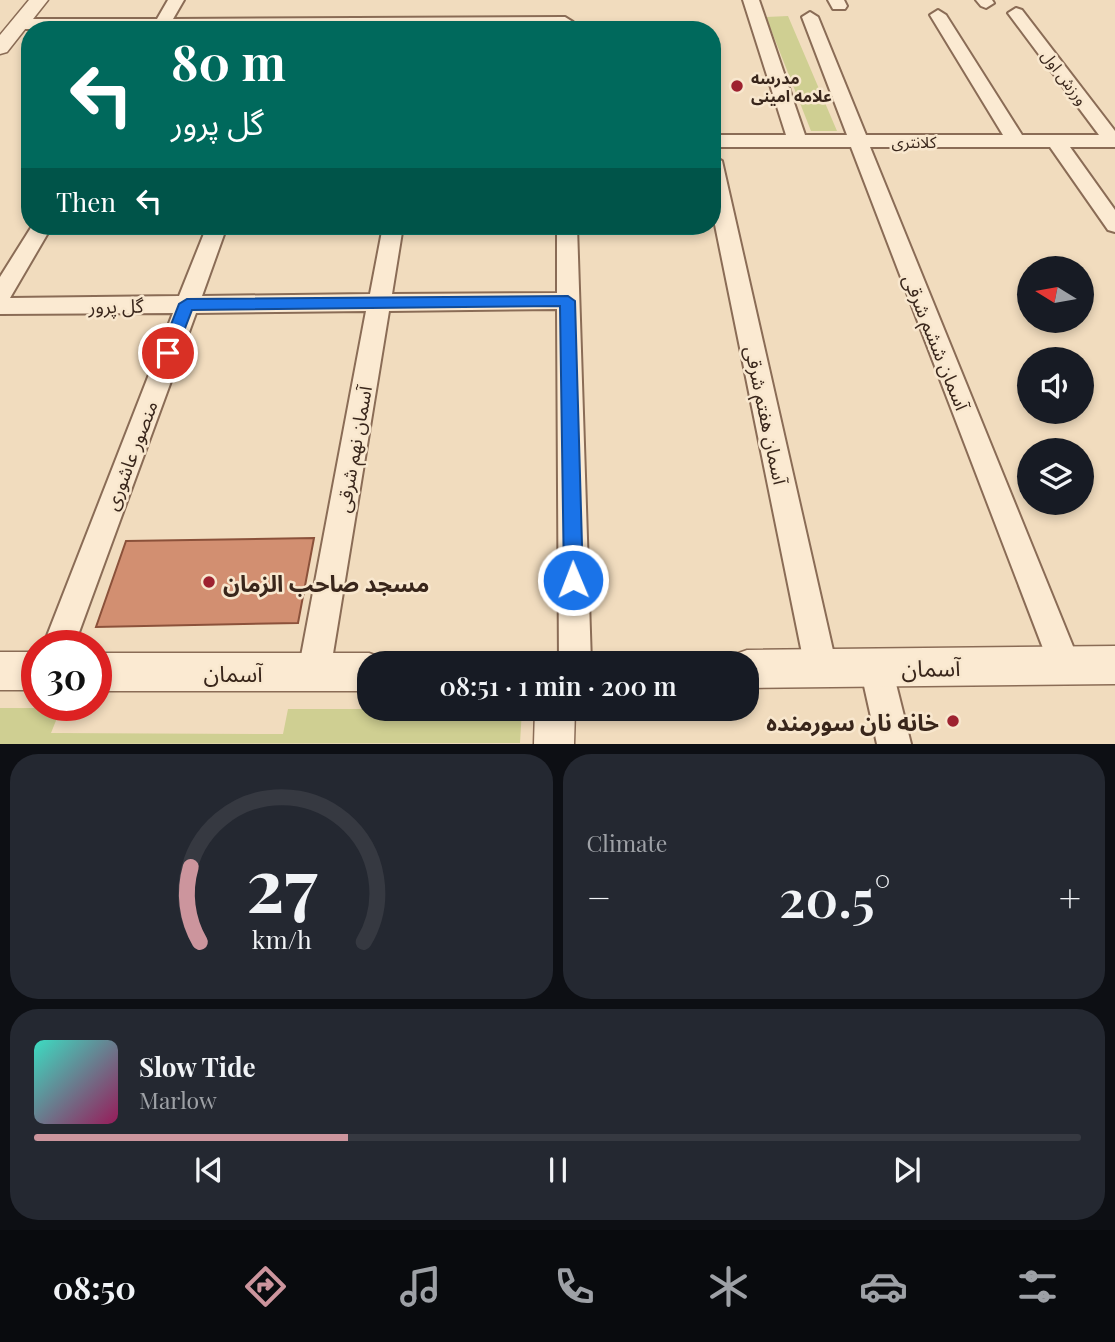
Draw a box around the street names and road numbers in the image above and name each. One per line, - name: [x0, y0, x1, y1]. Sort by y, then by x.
- street label: ورزش اول: [1037, 45, 1093, 109]
- street label: کلانتری: [892, 131, 937, 152]
- street label: آسمان ششم شرقی: [895, 270, 977, 416]
- street label: گل پرور: [87, 292, 145, 320]
- street label: آسمان هفتم شرقی: [737, 343, 795, 489]
- street label: آسمان نهم شرقی: [329, 382, 380, 515]
- street label: منصور عاشوری: [97, 396, 163, 514]
- street label: آسمان: [901, 651, 962, 683]
- street label: آسمان: [203, 657, 264, 688]

